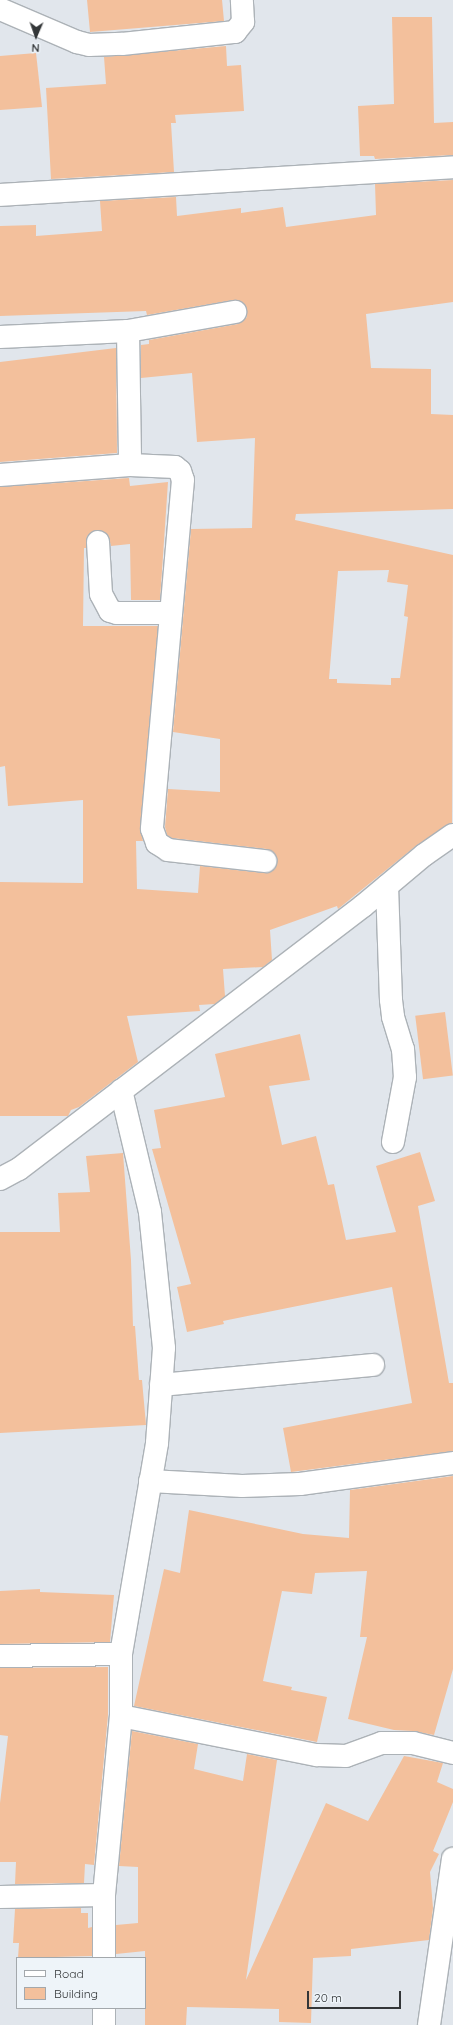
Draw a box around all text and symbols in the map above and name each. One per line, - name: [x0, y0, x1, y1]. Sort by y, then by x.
- north arrow: [16, 16, 56, 56]
- text: N: [31, 41, 40, 55]
- legend: [16, 1957, 146, 2009]
- text: Road: [54, 1966, 84, 1981]
- scale bar: [309, 1983, 403, 2009]
- text: Building: [54, 1986, 98, 2001]
- text: 20 m: [314, 1990, 342, 2005]

